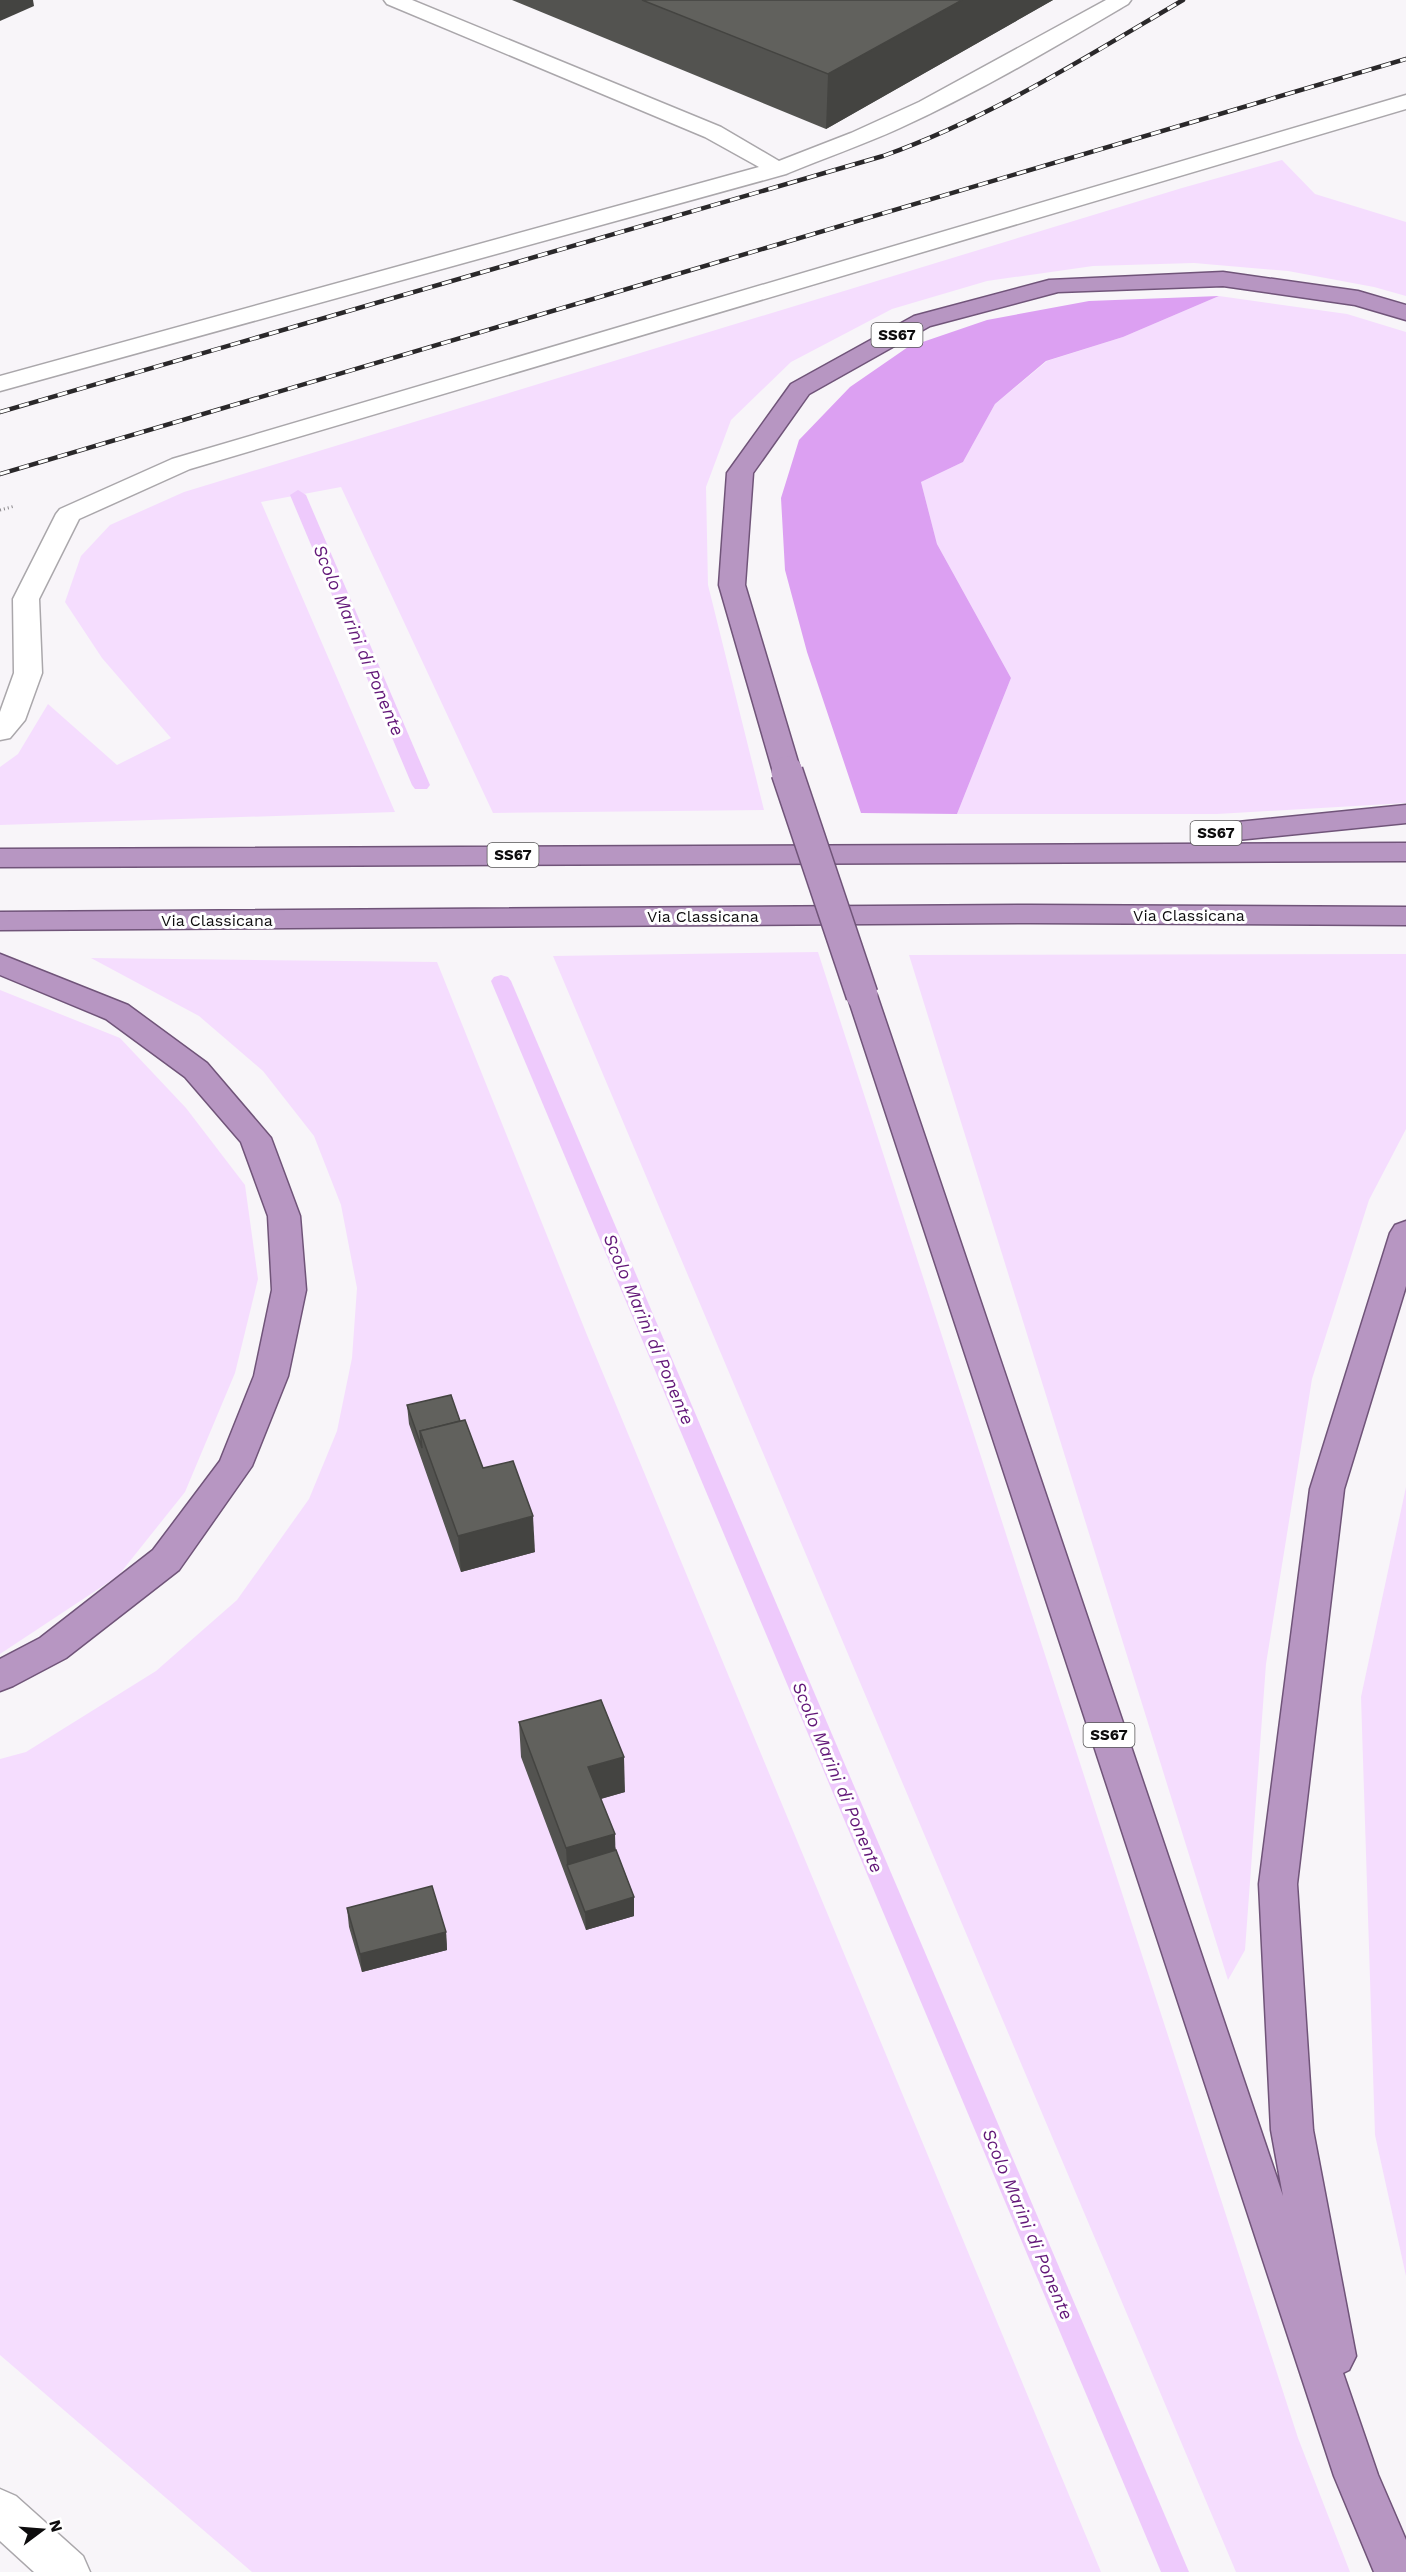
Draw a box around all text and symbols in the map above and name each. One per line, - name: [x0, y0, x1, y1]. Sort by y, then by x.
- road number: SS67: [872, 323, 922, 347]
- water label: Scolo Marini di Ponente: [309, 541, 409, 739]
- road number: SS67: [1190, 821, 1242, 845]
- road number: SS67: [488, 843, 538, 867]
- street label: Via Classicana: [1133, 906, 1245, 925]
- street label: Via Classicana: [647, 907, 759, 926]
- street label: Via Classicana: [161, 911, 273, 930]
- water label: Scolo Marini di Ponente: [599, 1230, 699, 1428]
- water label: Scolo Marini di Ponente: [788, 1678, 888, 1876]
- road number: SS67: [1084, 1723, 1134, 1747]
- water label: Scolo Marini di Ponente: [978, 2125, 1078, 2323]
- north arrow: [12, 2500, 72, 2560]
- text: N: [45, 2518, 67, 2534]

